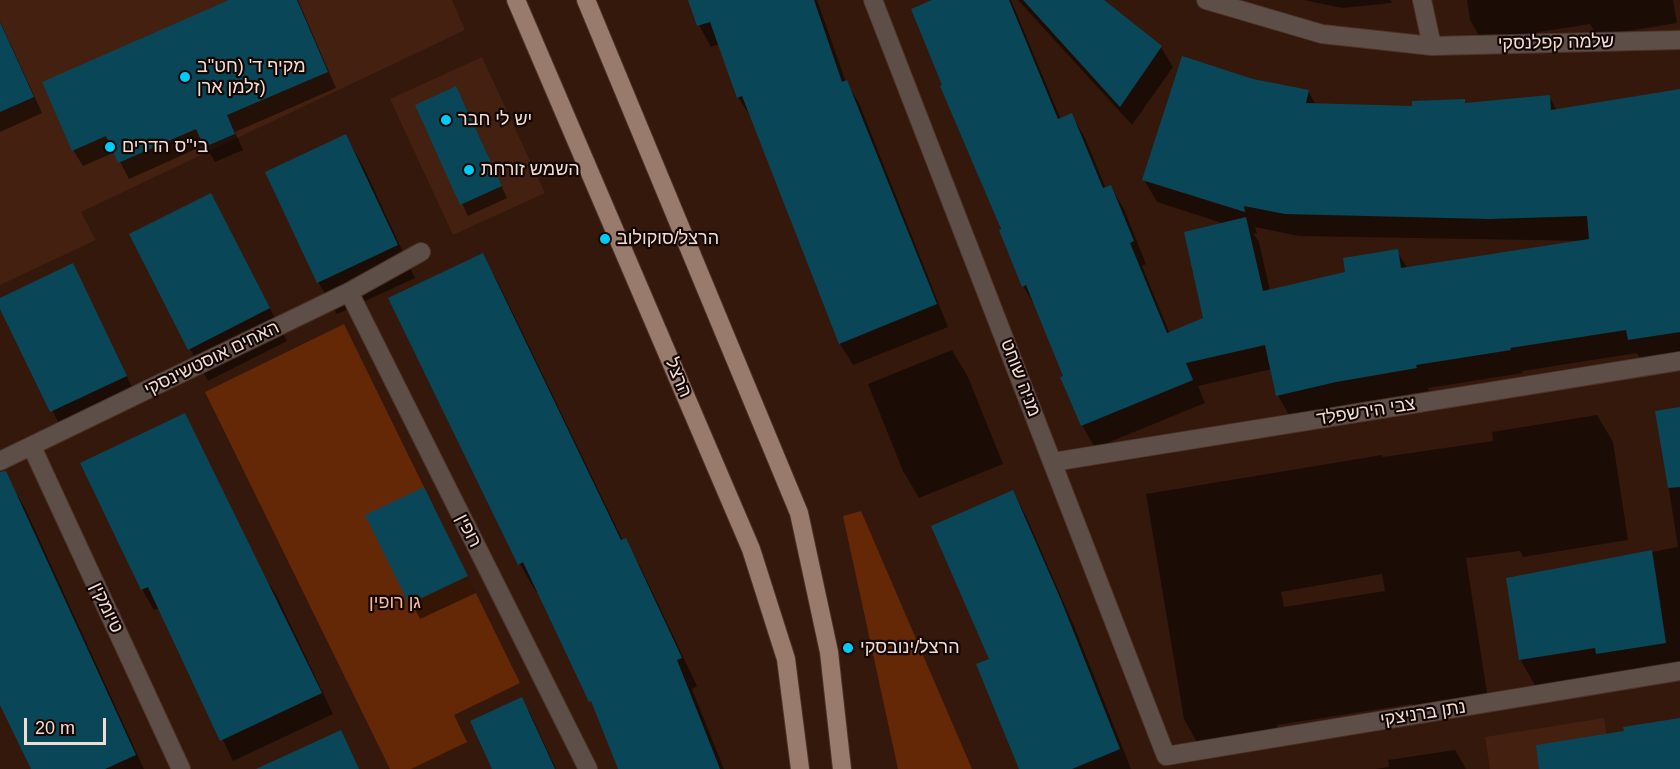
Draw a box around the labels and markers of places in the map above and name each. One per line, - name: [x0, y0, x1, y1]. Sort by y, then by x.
- place label: מקיף ד' (חט"ב זלמן ארן): [197, 56, 306, 98]
- marker: מקיף ד' (חט"ב זלמן ארן): [178, 70, 192, 84]
- place label: יש לי חבר: [458, 109, 532, 131]
- marker: יש לי חבר: [439, 113, 453, 127]
- place label: בי"ס הדרים: [122, 136, 208, 158]
- marker: בי"ס הדרים: [103, 140, 117, 154]
- place label: השמש זורחת: [481, 159, 580, 181]
- marker: השמש זורחת: [462, 163, 476, 177]
- place label: הרצל/סוקולוב: [617, 228, 719, 250]
- marker: הרצל/סוקולוב: [598, 232, 612, 246]
- place label: הרצל/ינובסקי: [860, 637, 960, 659]
- marker: הרצל/ינובסקי: [841, 641, 855, 655]

